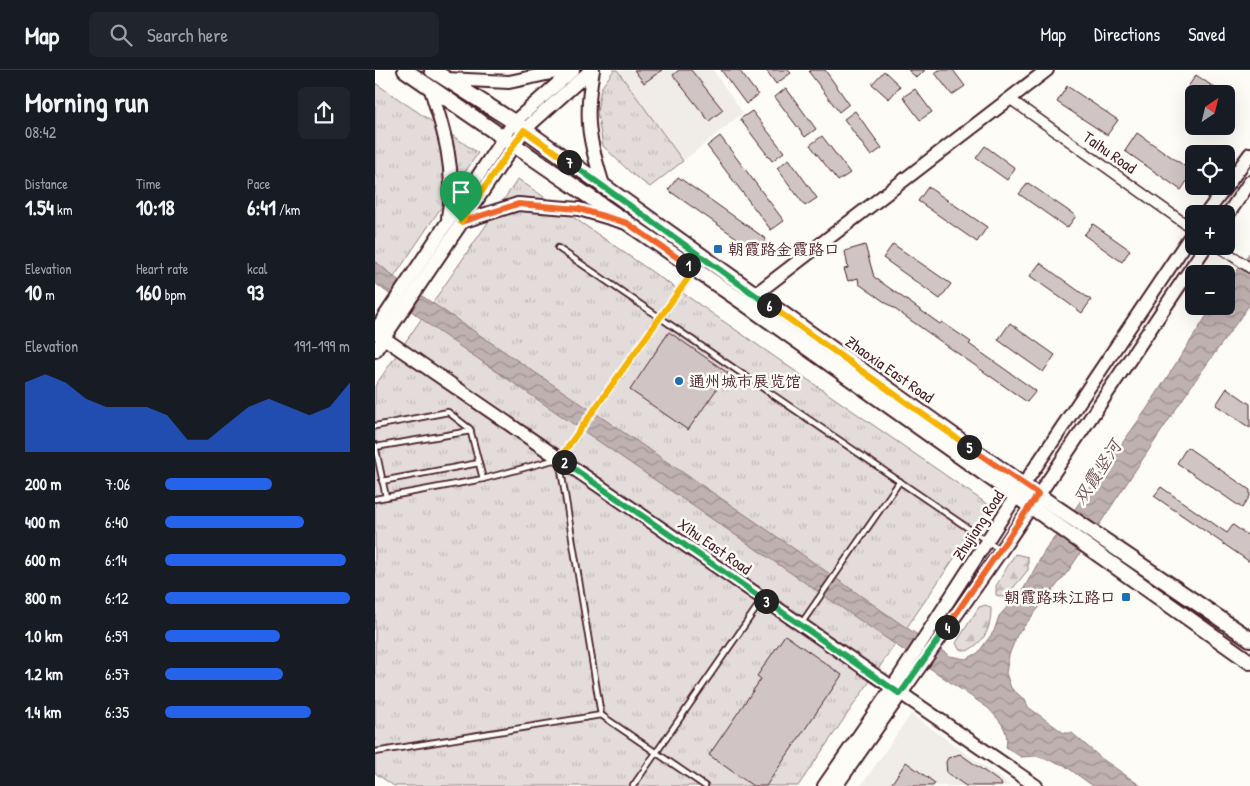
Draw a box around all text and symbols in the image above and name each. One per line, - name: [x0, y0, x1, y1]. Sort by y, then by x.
- search box: [89, 12, 439, 57]
- text: Map: [25, 19, 59, 51]
- icon: search: [107, 21, 135, 49]
- text: Search here: [147, 22, 228, 48]
- text: Map: [1041, 22, 1066, 47]
- text: Directions: [1094, 22, 1160, 47]
- text: Saved: [1188, 22, 1225, 47]
- text: Morning run: [25, 83, 149, 121]
- north arrow: [1185, 85, 1235, 135]
- map controls: [1185, 85, 1235, 315]
- button: share: [298, 87, 350, 139]
- text: 08:42: [25, 121, 56, 143]
- street label: Taihu Road: [1079, 126, 1141, 178]
- button: locate: [1185, 145, 1235, 195]
- pin: 7: [557, 150, 581, 174]
- text: 7: [566, 153, 573, 172]
- pin: [440, 171, 482, 222]
- text: Distance: [25, 174, 68, 193]
- text: Time: [136, 174, 161, 193]
- text: Pace: [247, 174, 270, 193]
- icon: arrive: [447, 178, 475, 206]
- text: 1.54: [25, 193, 54, 222]
- text: 10:18: [136, 193, 175, 222]
- text: 6:41: [247, 193, 276, 222]
- text: km: [54, 200, 72, 219]
- text: /km: [276, 200, 300, 219]
- button: +: [1185, 205, 1235, 255]
- place label: 朝霞路金霞路口: [728, 238, 840, 260]
- marker: 朝霞路金霞路口: [712, 243, 724, 255]
- pin: 1: [675, 252, 701, 278]
- text: 1: [686, 256, 691, 275]
- text: Elevation: [25, 259, 72, 278]
- text: Heart rate: [136, 259, 188, 278]
- text: kcal: [247, 259, 267, 278]
- button: −: [1185, 265, 1235, 315]
- text: 10: [25, 278, 42, 307]
- text: 160: [136, 278, 161, 307]
- text: 93: [247, 278, 264, 307]
- text: m: [42, 285, 55, 304]
- text: bpm: [161, 285, 186, 304]
- pin: 6: [757, 292, 781, 318]
- text: 6: [767, 296, 772, 315]
- street label: Zhaoxia East Road: [841, 330, 939, 408]
- text: Elevation: [25, 335, 78, 357]
- text: 191–199 m: [294, 335, 350, 357]
- place label: 通州城市展览馆: [689, 370, 801, 392]
- marker: 通州城市展览馆: [673, 375, 685, 387]
- water label: 双霞竖河: [1067, 432, 1129, 509]
- pin: 5: [957, 434, 981, 460]
- text: 5: [967, 438, 972, 457]
- pin: 2: [551, 450, 577, 474]
- text: 2: [561, 453, 568, 472]
- text: 200 m: [25, 473, 61, 495]
- text: 7:06: [105, 473, 130, 495]
- street label: Zhujiang Road: [947, 486, 1009, 564]
- text: 400 m: [25, 511, 60, 533]
- text: 6:40: [105, 511, 128, 533]
- street label: Xihu East Road: [674, 513, 756, 579]
- text: 600 m: [25, 549, 60, 571]
- text: 6:14: [105, 549, 127, 571]
- place label: 朝霞路珠江路口: [1004, 586, 1116, 608]
- text: 800 m: [25, 587, 61, 609]
- text: 6:12: [105, 587, 128, 609]
- pin: 3: [753, 588, 779, 614]
- marker: 朝霞路珠江路口: [1120, 591, 1132, 603]
- text: 3: [763, 592, 770, 611]
- pin: 4: [935, 614, 959, 640]
- text: 4: [945, 618, 950, 637]
- text: 1.0 km: [25, 625, 63, 647]
- text: 6:59: [105, 625, 128, 647]
- text: 1.2 km: [25, 663, 63, 685]
- text: 6:57: [105, 663, 130, 685]
- text: 1.4 km: [25, 701, 61, 723]
- text: 6:35: [105, 701, 129, 723]

